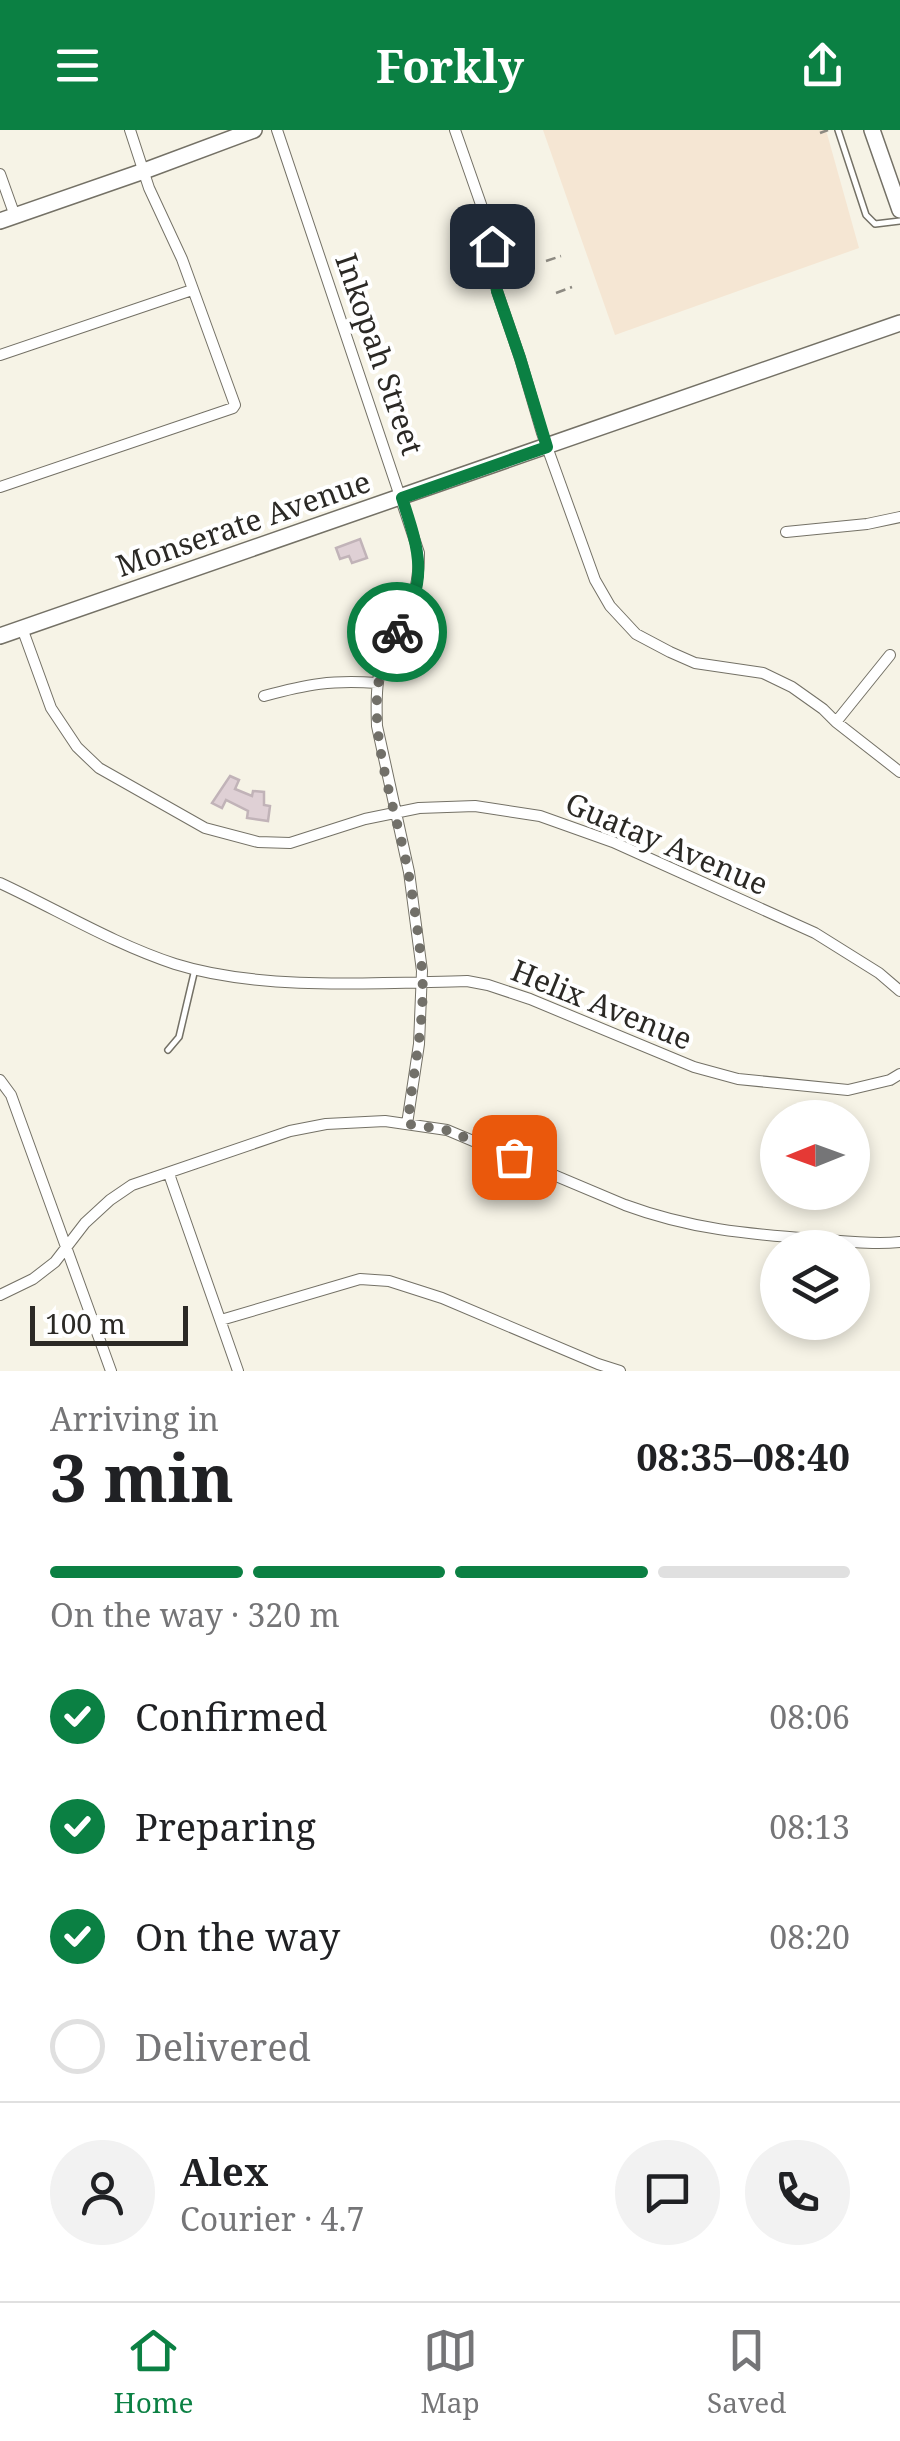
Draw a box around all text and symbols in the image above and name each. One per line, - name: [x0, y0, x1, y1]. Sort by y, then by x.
- text: Forkly: [376, 35, 524, 96]
- icon: menu: [50, 38, 105, 93]
- icon: share: [795, 38, 850, 93]
- pin: [450, 204, 535, 289]
- icon: home: [465, 219, 520, 274]
- street label: Inkopah Street: [326, 248, 434, 460]
- street label: Monserate Avenue: [110, 460, 376, 586]
- courier: [347, 582, 447, 682]
- icon: bike: [370, 605, 425, 660]
- street label: Guatay Avenue: [559, 782, 775, 904]
- street label: Helix Avenue: [506, 949, 698, 1059]
- north arrow: [760, 1100, 870, 1210]
- map controls: [760, 1100, 870, 1340]
- pin: [472, 1115, 557, 1200]
- icon: bag: [487, 1130, 542, 1185]
- button: layers: [760, 1230, 870, 1340]
- scale bar: [30, 1301, 188, 1346]
- text: 100 m: [45, 1304, 126, 1342]
- text: Arriving in: [50, 1397, 219, 1440]
- text: 08:35–08:40: [636, 1430, 850, 1482]
- text: 3 min: [50, 1433, 234, 1521]
- text: On the way · 320 m: [50, 1593, 340, 1636]
- icon: check: [50, 1689, 105, 1744]
- text: Confirmed: [135, 1690, 327, 1742]
- text: 08:06: [769, 1695, 850, 1738]
- icon: check: [50, 1799, 105, 1854]
- text: Preparing: [135, 1800, 316, 1852]
- text: 08:13: [769, 1805, 850, 1848]
- icon: check: [50, 1909, 105, 1964]
- text: On the way: [135, 1910, 340, 1962]
- text: 08:20: [769, 1915, 850, 1958]
- text: Delivered: [135, 2020, 311, 2072]
- button: person: [50, 2140, 155, 2245]
- button: chat: [615, 2140, 720, 2245]
- button: phone: [745, 2140, 850, 2245]
- text: Alex: [180, 2145, 268, 2197]
- text: Courier · 4.7: [180, 2197, 364, 2240]
- tab: Home: [114, 2323, 193, 2421]
- tab: Map: [421, 2323, 480, 2421]
- tab: Saved: [707, 2323, 786, 2421]

